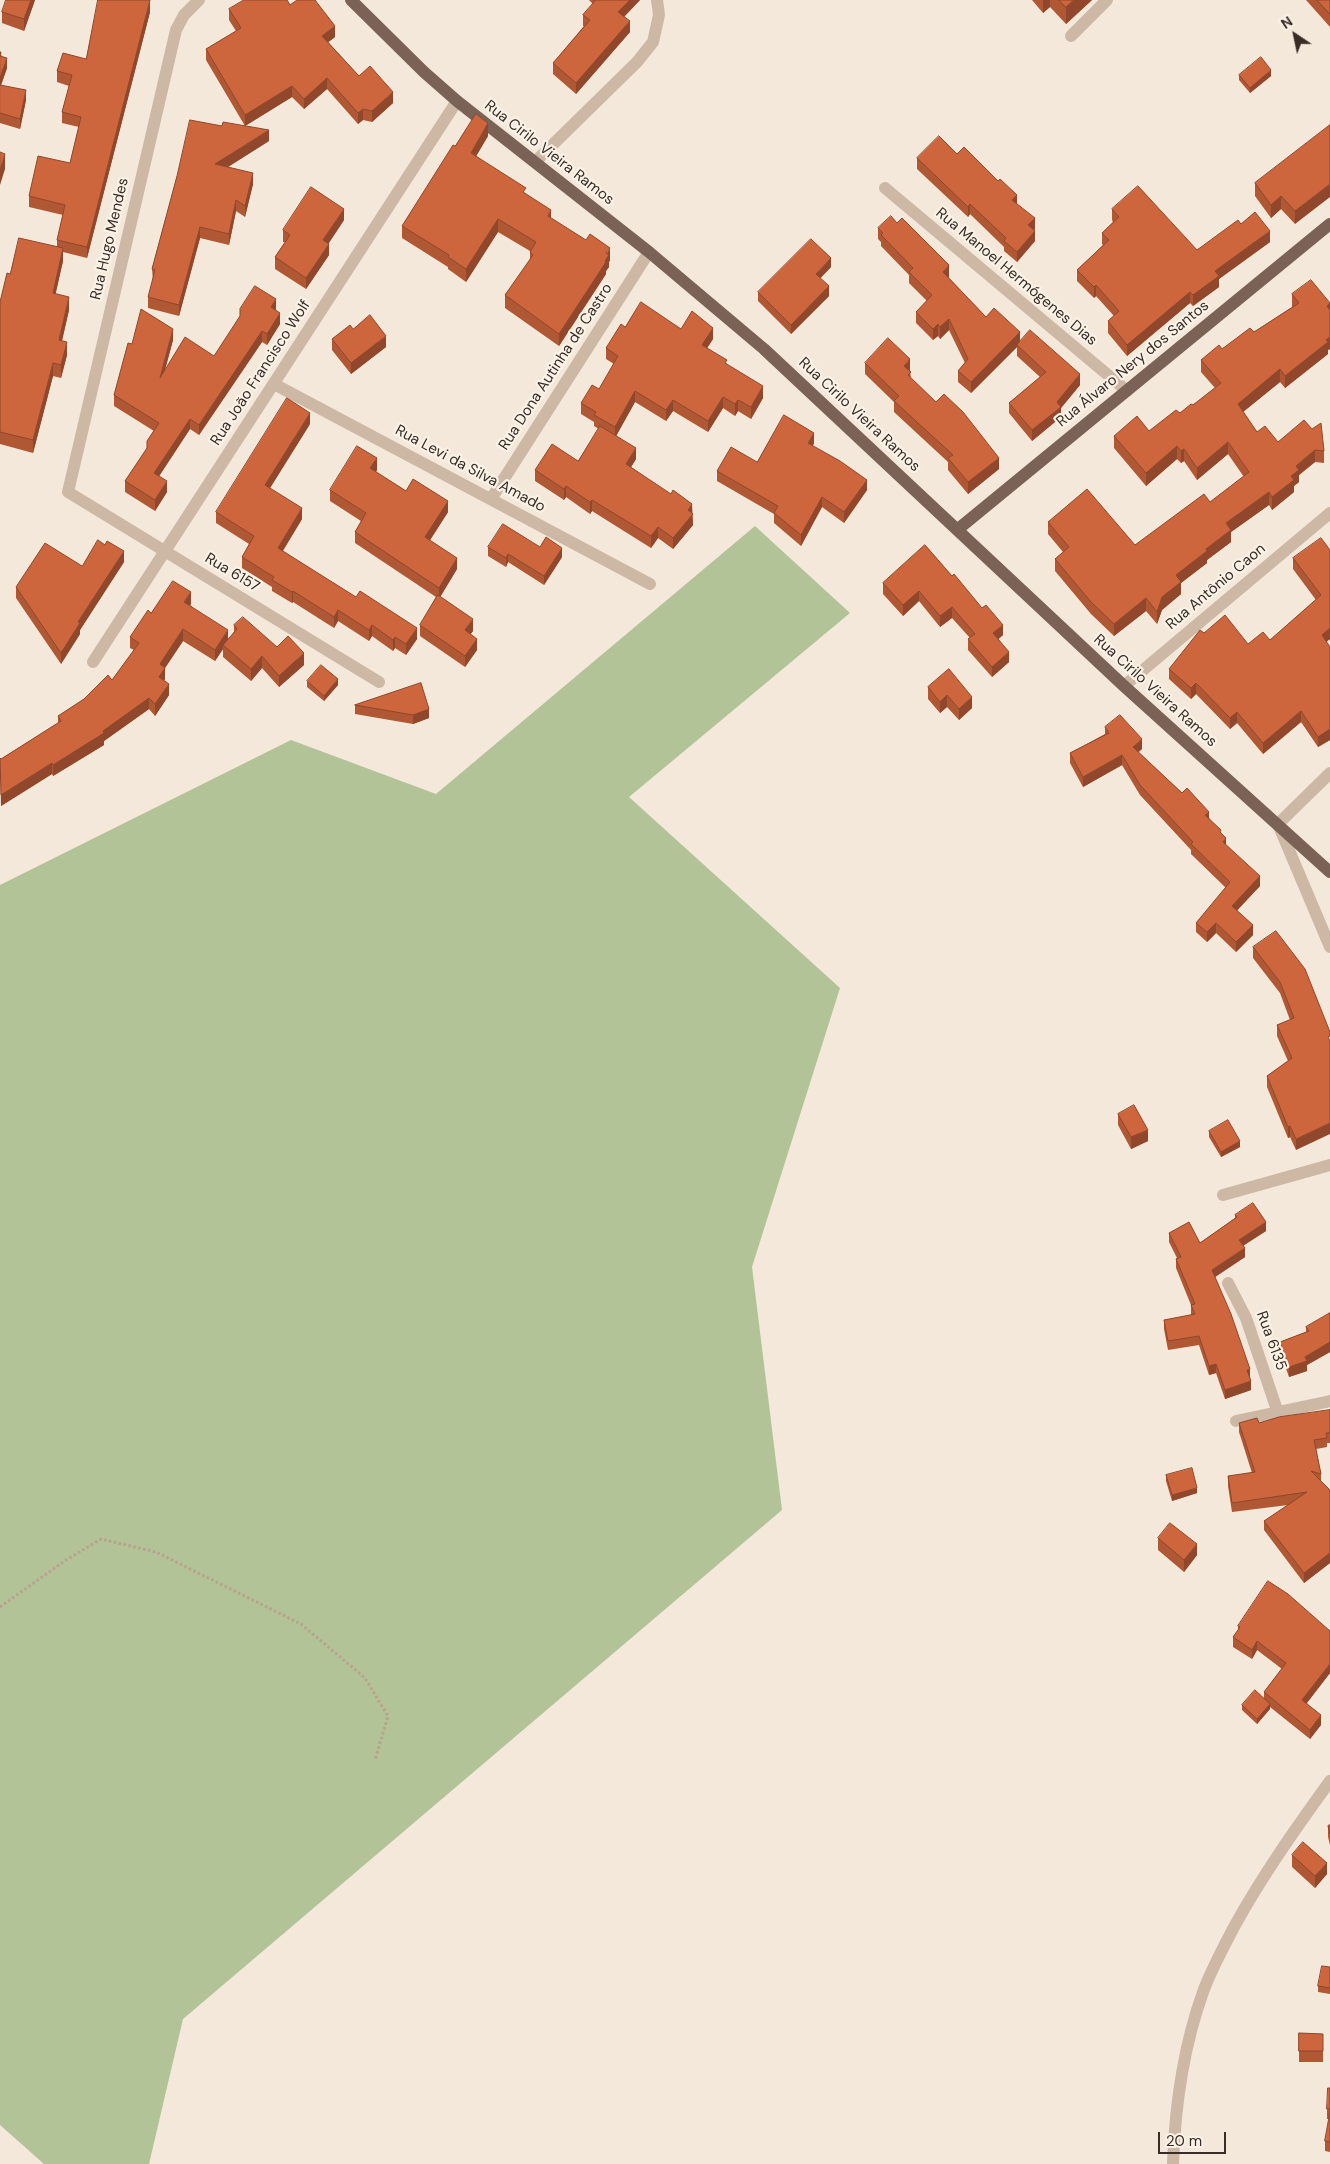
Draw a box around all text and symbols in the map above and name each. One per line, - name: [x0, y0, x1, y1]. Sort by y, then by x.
- north arrow: [1270, 10, 1320, 60]
- text: N: [1277, 12, 1296, 33]
- street label: Rua Cirilo Vieira Ramos: [481, 97, 617, 209]
- street label: Rua Hugo Mendes: [87, 176, 133, 302]
- street label: Rua Manoel Hermógenes Dias: [932, 204, 1100, 350]
- street label: Rua Dona Autinha de Castro: [495, 280, 617, 454]
- street label: Rua João Francisco Wolf: [207, 297, 315, 449]
- street label: Rua Álvaro Nery dos Santos: [1053, 297, 1213, 431]
- street label: Rua Cirilo Vieira Ramos: [795, 354, 923, 476]
- street label: Rua Levi da Silva Amado: [392, 422, 548, 516]
- street label: Rua Antônio Caon: [1163, 540, 1269, 634]
- street label: Rua 6157: [201, 550, 263, 596]
- street label: Rua Cirilo Vieira Ramos: [1090, 631, 1220, 751]
- street label: Rua 6135: [1252, 1309, 1290, 1373]
- scale bar: [1160, 2122, 1228, 2154]
- text: 20 m: [1166, 2131, 1202, 2151]

